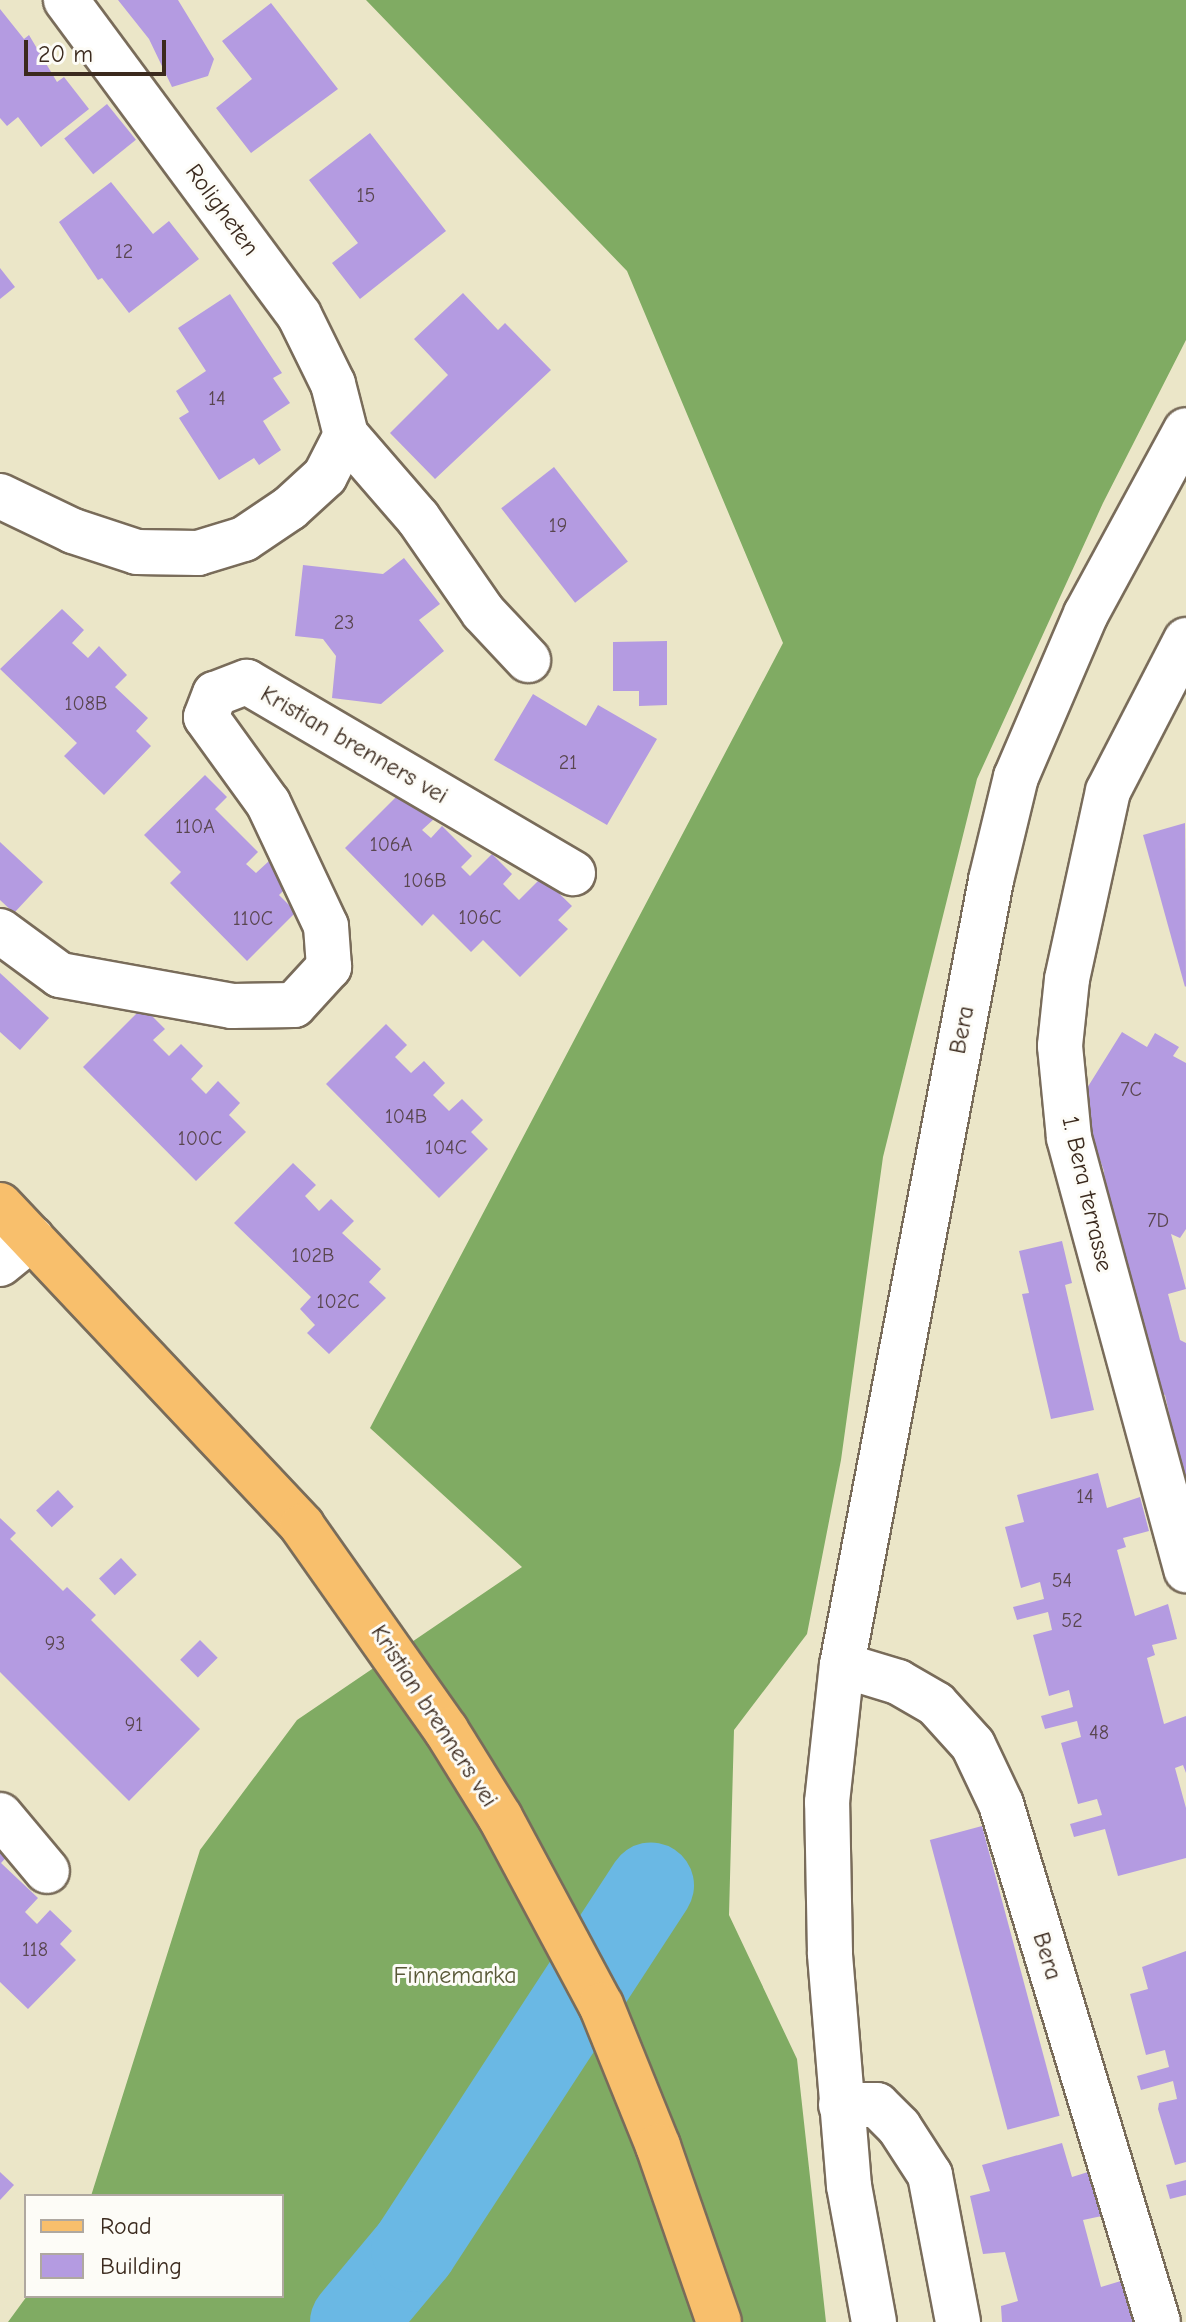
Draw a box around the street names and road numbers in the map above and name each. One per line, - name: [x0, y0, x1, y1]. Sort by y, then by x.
- street label: Roligheten: [179, 158, 265, 262]
- street label: Kristian brenners vei: [255, 680, 453, 810]
- street label: Bera: [943, 1004, 981, 1056]
- street label: 1. Bera terrasse: [1055, 1113, 1119, 1275]
- street label: Kristian brenners vei: [364, 1619, 504, 1813]
- street label: Bera: [1026, 1929, 1068, 1983]

